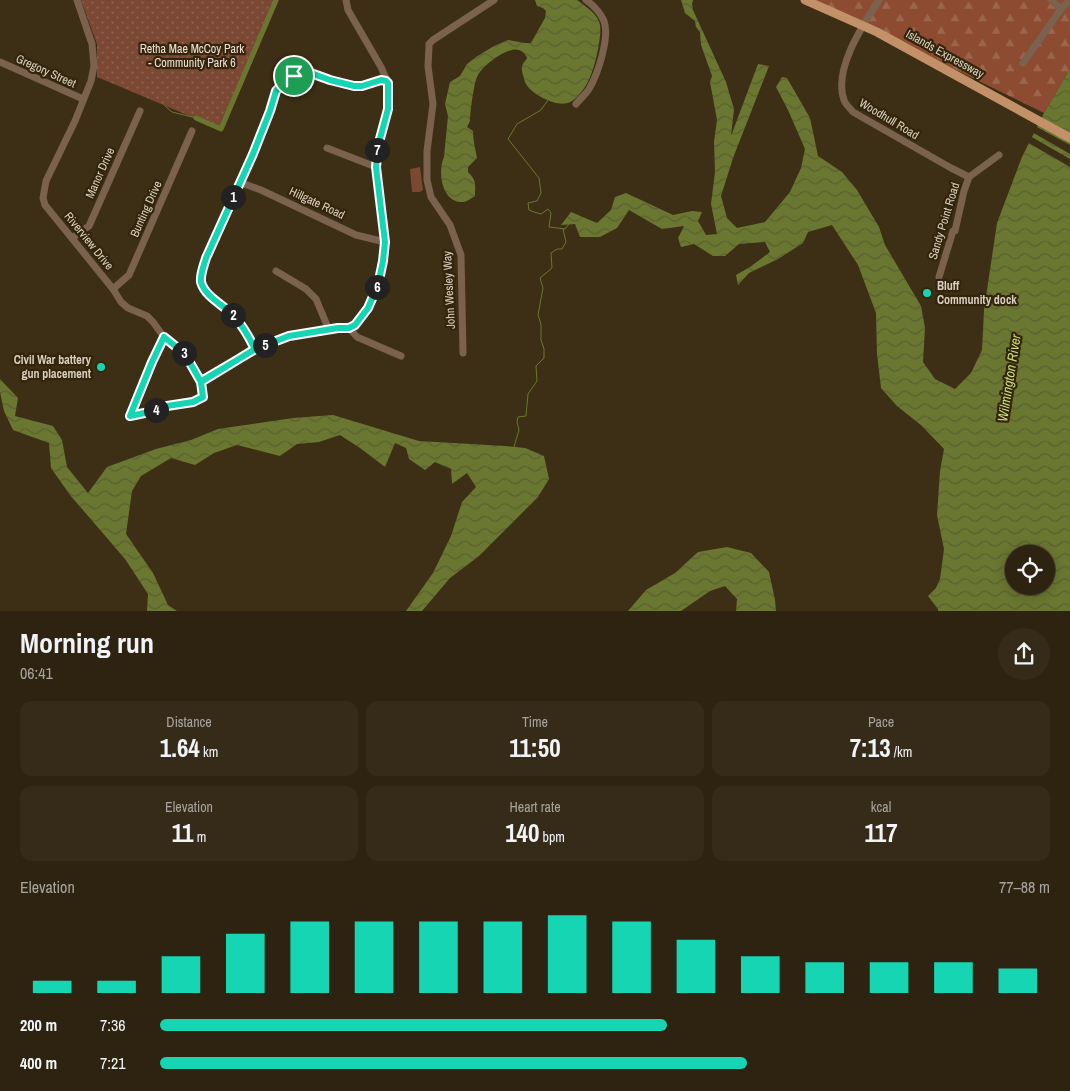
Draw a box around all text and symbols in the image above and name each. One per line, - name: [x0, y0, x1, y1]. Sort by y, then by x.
- street label: Islands Expressway: [903, 26, 987, 82]
- park label: Retha Mae McCoy Park - Community Park 6: [140, 41, 244, 71]
- street label: Gregory Street: [13, 51, 79, 92]
- pin: [273, 55, 315, 97]
- icon: arrive: [280, 62, 308, 90]
- street label: Woodhull Road: [856, 95, 922, 143]
- pin: 7: [364, 138, 390, 162]
- text: 7: [374, 141, 381, 159]
- street label: Manor Drive: [82, 145, 118, 201]
- street label: Bunting Drive: [126, 178, 166, 240]
- street label: Sandy Point Road: [925, 180, 963, 262]
- street label: Hillgate Road: [287, 183, 347, 223]
- pin: 1: [220, 184, 246, 210]
- text: 1: [230, 188, 237, 206]
- street label: Riverview Drive: [61, 209, 117, 273]
- street label: John Wesley Way: [439, 250, 459, 329]
- pin: 6: [364, 274, 390, 300]
- text: 6: [374, 278, 381, 296]
- place label: Bluff Community dock: [937, 278, 1017, 308]
- marker: Bluff Community dock: [921, 287, 933, 299]
- pin: 2: [220, 302, 246, 328]
- text: 2: [230, 306, 237, 324]
- pin: 5: [252, 332, 278, 358]
- water label: Wilmington River: [993, 332, 1025, 423]
- text: 5: [262, 336, 269, 354]
- pin: 3: [172, 340, 196, 366]
- text: 3: [181, 344, 188, 362]
- place label: Civil War battery gun placement: [14, 352, 92, 382]
- marker: Civil War battery gun placement: [95, 361, 107, 373]
- pin: 4: [144, 398, 168, 422]
- text: 4: [153, 401, 160, 419]
- map controls: [1005, 545, 1055, 595]
- button: locate: [1005, 545, 1055, 595]
- text: Morning run: [20, 624, 154, 662]
- button: share: [998, 628, 1050, 680]
- text: 06:41: [20, 662, 53, 684]
- text: Distance: [166, 713, 212, 731]
- text: Time: [522, 713, 548, 731]
- text: Pace: [868, 713, 894, 731]
- text: 1.64: [160, 731, 200, 765]
- text: 11:50: [509, 731, 561, 765]
- text: 7:13: [850, 731, 891, 765]
- text: km: [200, 743, 218, 761]
- text: /km: [891, 743, 912, 761]
- text: Elevation: [165, 798, 213, 816]
- text: Heart rate: [509, 798, 561, 816]
- text: kcal: [871, 798, 891, 816]
- text: 11: [172, 816, 193, 850]
- text: 140: [505, 816, 539, 850]
- text: 117: [864, 816, 898, 850]
- text: m: [193, 828, 206, 846]
- text: bpm: [539, 828, 565, 846]
- text: Elevation: [20, 876, 75, 898]
- text: 77–88 m: [999, 876, 1050, 898]
- text: 200 m: [20, 1014, 57, 1036]
- text: 7:36: [100, 1014, 126, 1036]
- text: 400 m: [20, 1052, 57, 1074]
- text: 7:21: [100, 1052, 126, 1074]

